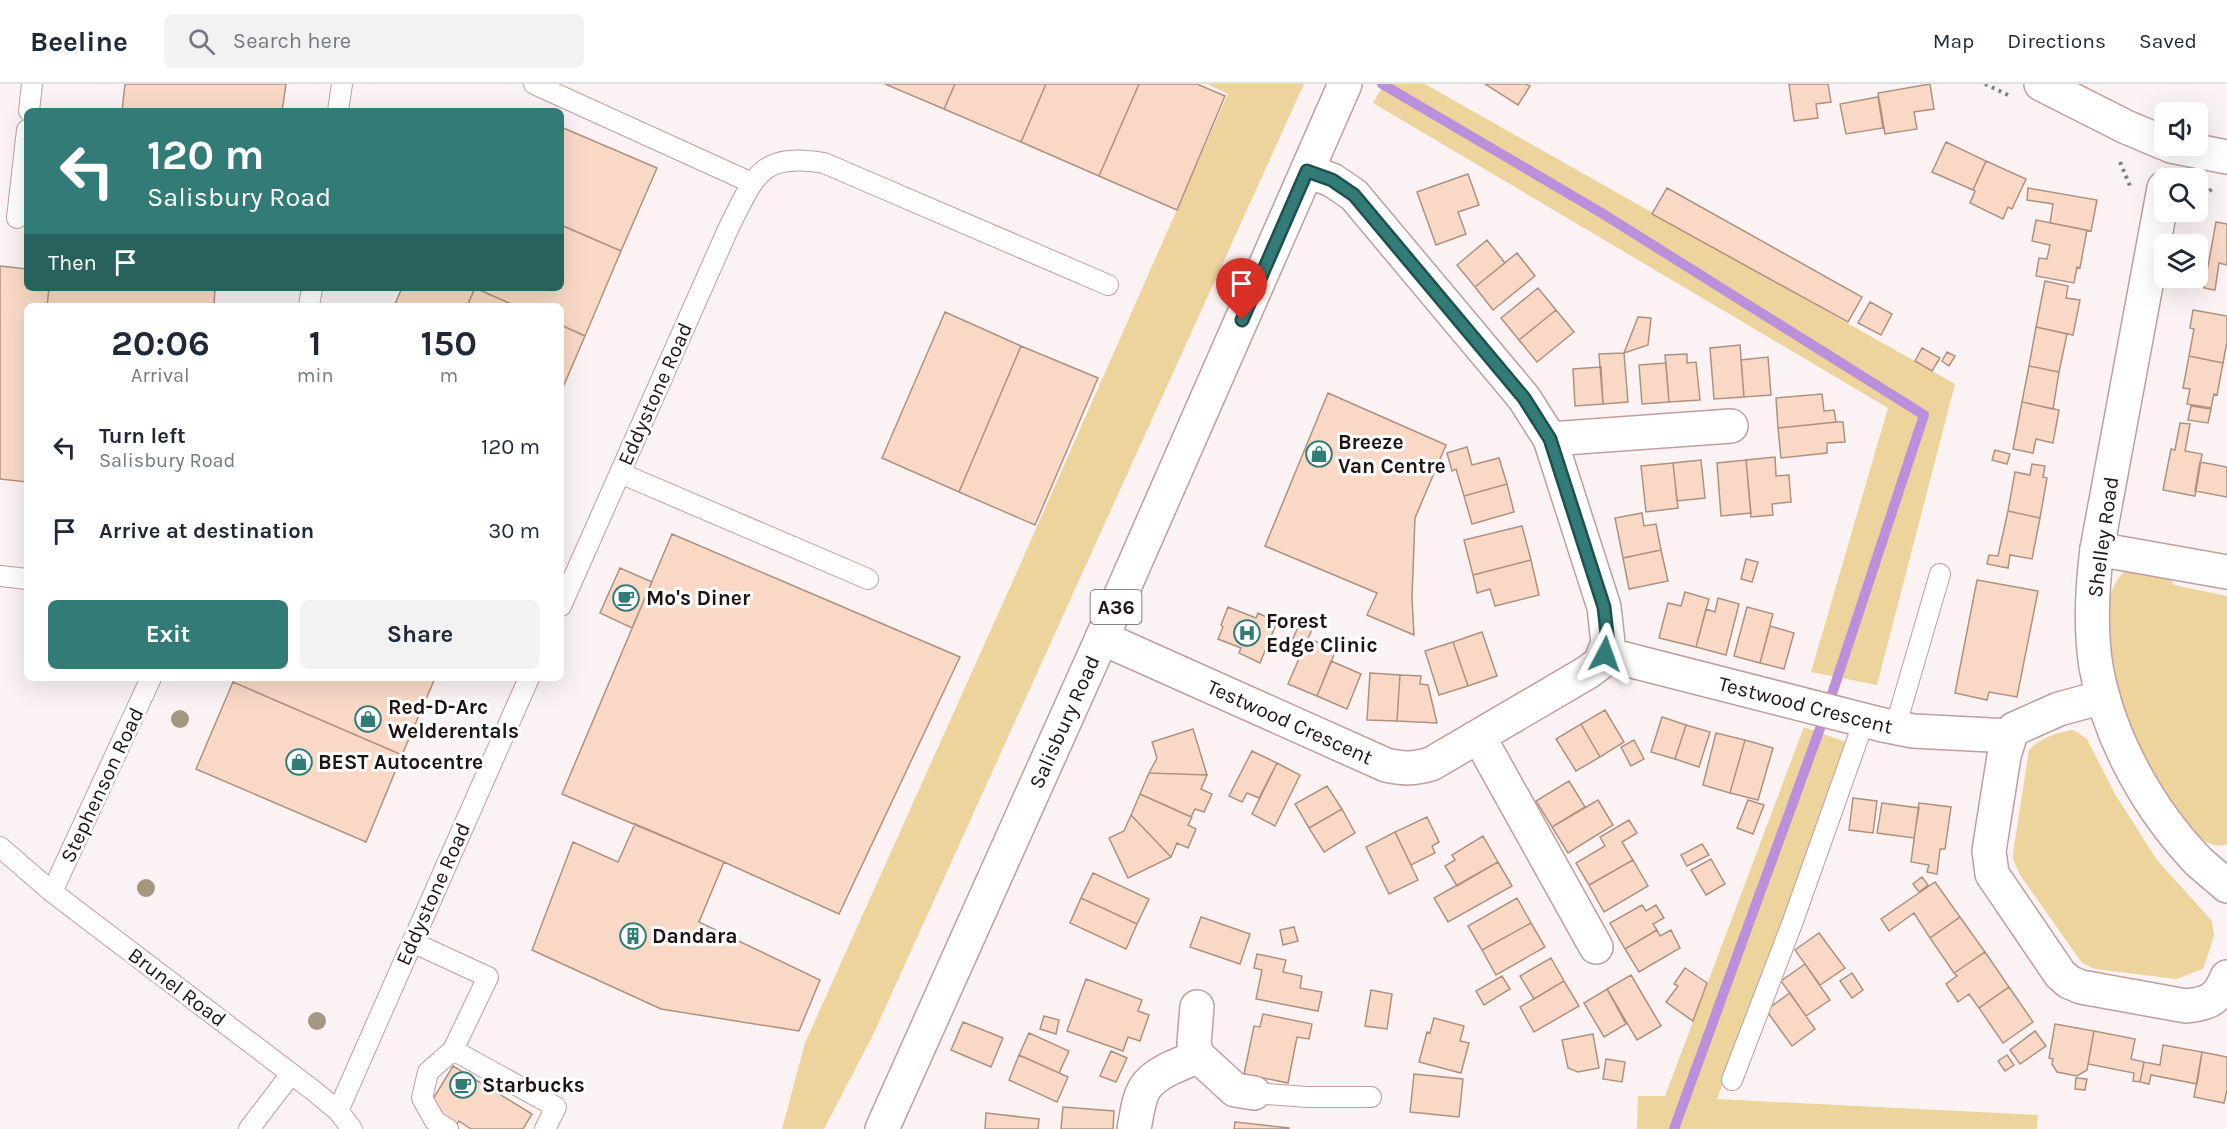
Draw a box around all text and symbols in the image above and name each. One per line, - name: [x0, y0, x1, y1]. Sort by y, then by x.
- search box: [164, 14, 584, 68]
- text: Beeline: [30, 25, 128, 58]
- icon: search: [185, 25, 218, 58]
- text: Search here: [233, 28, 351, 54]
- text: Map: [1933, 29, 1974, 53]
- text: Directions: [2007, 29, 2106, 53]
- text: Saved: [2139, 29, 2197, 53]
- map controls: [2154, 102, 2208, 288]
- button: sound: [2154, 102, 2208, 156]
- text: 120 m: [147, 130, 264, 180]
- icon: left: [48, 132, 126, 210]
- button: search: [2154, 168, 2208, 222]
- text: Salisbury Road: [147, 181, 331, 213]
- button: layers: [2154, 234, 2208, 288]
- icon: arrive: [109, 246, 142, 279]
- text: Then: [48, 250, 97, 276]
- pin: [1216, 258, 1267, 320]
- icon: arrive: [1225, 267, 1258, 300]
- street label: Eddystone Road: [613, 319, 697, 469]
- text: 20:06: [111, 322, 210, 364]
- text: 1: [309, 322, 322, 364]
- text: 150: [420, 322, 477, 364]
- text: Arrival: [131, 364, 190, 387]
- text: min: [297, 364, 334, 387]
- text: m: [439, 364, 458, 387]
- text: Turn left: [99, 423, 186, 449]
- place label: Breeze Van Centre: [1338, 430, 1446, 478]
- icon: left: [48, 431, 81, 464]
- text: 120 m: [481, 434, 540, 460]
- shop icon: Breeze Van Centre: [1304, 439, 1334, 469]
- text: Salisbury Road: [99, 449, 235, 472]
- street label: Shelley Road: [2083, 475, 2123, 599]
- icon: arrive: [48, 515, 81, 548]
- text: Arrive at destination: [99, 518, 314, 544]
- text: 30 m: [488, 518, 540, 544]
- cafe icon: Mo's Diner: [611, 583, 641, 613]
- place label: Mo's Diner: [646, 586, 751, 610]
- road number: A36: [1090, 590, 1142, 624]
- button: Exit: [48, 600, 288, 669]
- button: Share: [300, 600, 540, 669]
- place label: Forest Edge Clinic: [1266, 609, 1378, 657]
- hospital icon: Forest Edge Clinic: [1232, 618, 1262, 648]
- position arrow: [1573, 622, 1637, 686]
- street label: Salisbury Road: [1024, 652, 1105, 792]
- street label: Testwood Crescent: [1716, 671, 1895, 739]
- street label: Testwood Crescent: [1204, 675, 1377, 770]
- place label: Red-D-Arc Welderentals: [388, 695, 519, 743]
- street label: Stephenson Road: [56, 704, 148, 866]
- shop icon: Red-D-Arc Welderentals: [353, 704, 383, 734]
- shop icon: BEST Autocentre: [284, 747, 314, 777]
- place label: BEST Autocentre: [318, 750, 483, 774]
- street label: Eddystone Road: [391, 819, 475, 969]
- building icon: Dandara: [618, 921, 648, 951]
- place label: Dandara: [652, 924, 738, 948]
- street label: Brunel Road: [123, 943, 231, 1031]
- cafe icon: Starbucks: [448, 1070, 478, 1100]
- place label: Starbucks: [482, 1073, 585, 1097]

